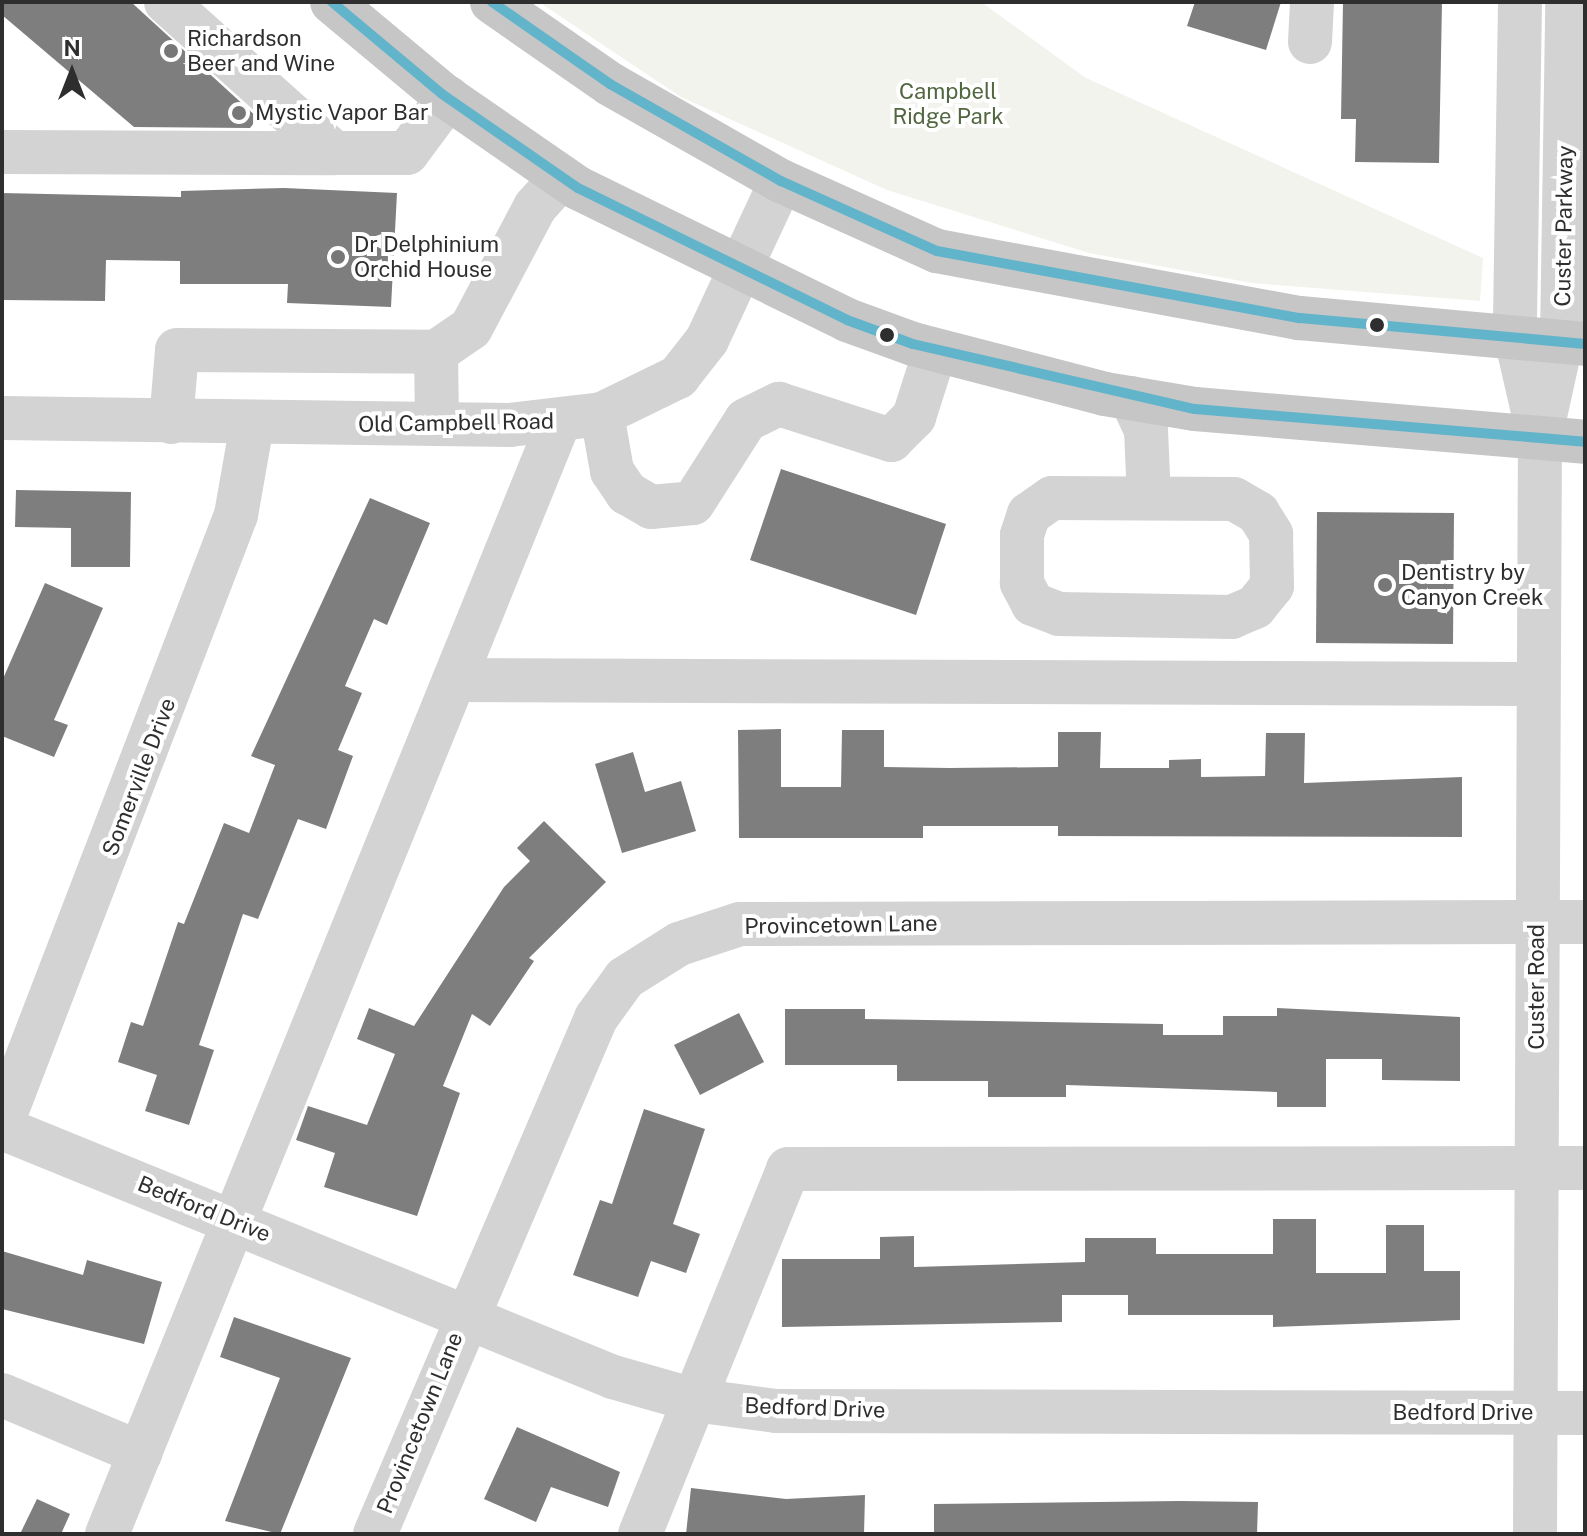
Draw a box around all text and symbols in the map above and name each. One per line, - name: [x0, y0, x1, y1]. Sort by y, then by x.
- place label: Richardson Beer and Wine: [187, 25, 336, 76]
- north arrow: [32, 32, 112, 112]
- text: N: [63, 35, 81, 61]
- marker: Richardson Beer and Wine: [162, 42, 180, 60]
- park label: Campbell Ridge Park: [892, 78, 1004, 130]
- place label: Mystic Vapor Bar: [255, 100, 429, 126]
- marker: Mystic Vapor Bar: [230, 104, 248, 122]
- street label: Custer Parkway: [1549, 145, 1579, 307]
- place label: Dr Delphinium Orchid House: [354, 231, 499, 282]
- marker: Dr Delphinium Orchid House: [329, 248, 347, 266]
- unlabelled marker: [1369, 317, 1385, 333]
- unlabelled marker: [879, 327, 895, 343]
- street label: Old Campbell Road: [358, 408, 554, 438]
- place label: Dentistry by Canyon Creek: [1401, 559, 1543, 610]
- marker: Dentistry by Canyon Creek: [1376, 576, 1394, 594]
- street label: Somerville Drive: [97, 694, 181, 860]
- street label: Provincetown Lane: [744, 910, 938, 940]
- street label: Custer Road: [1524, 924, 1550, 1050]
- street label: Bedford Drive: [134, 1170, 274, 1248]
- street label: Provincetown Lane: [372, 1328, 468, 1518]
- street label: Bedford Drive: [744, 1392, 886, 1424]
- street label: Bedford Drive: [1393, 1400, 1533, 1426]

